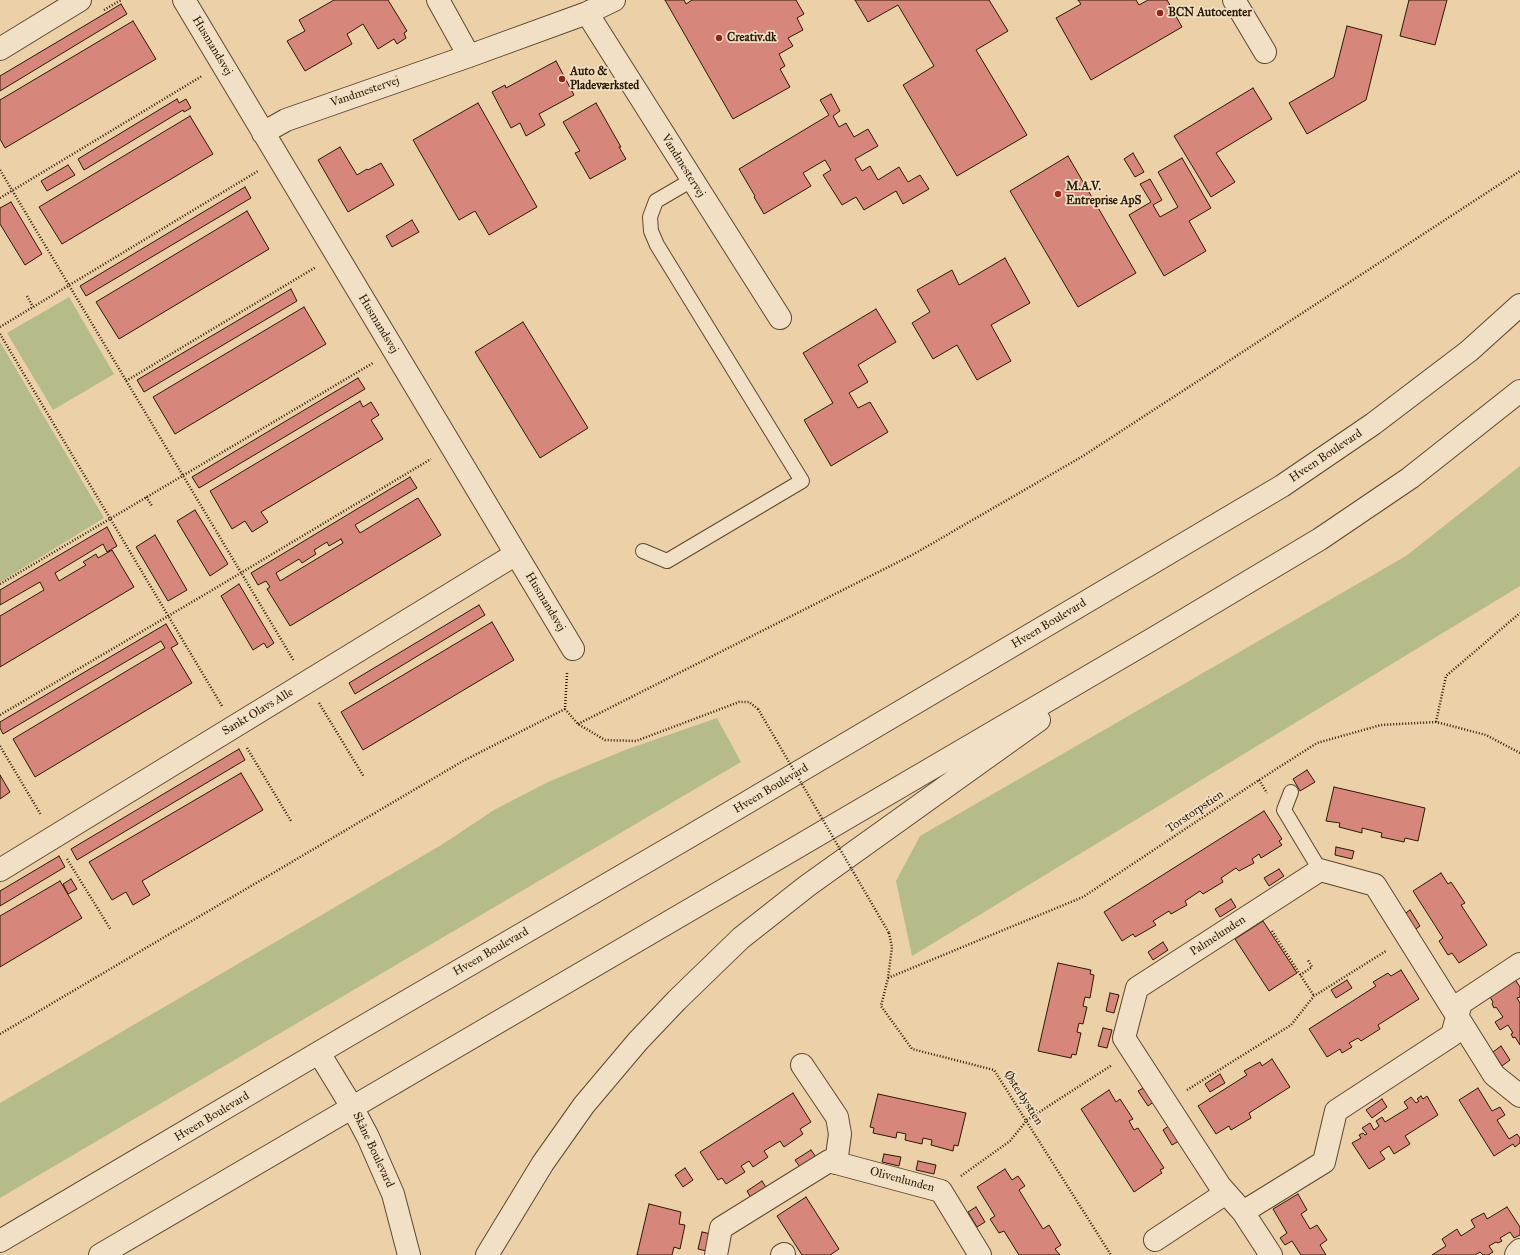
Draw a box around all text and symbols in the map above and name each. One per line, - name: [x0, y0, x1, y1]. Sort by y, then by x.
- place label: BCN Autocenter: [1168, 6, 1252, 20]
- marker: BCN Autocenter: [1155, 8, 1165, 18]
- street label: Husmandsvej: [189, 14, 235, 78]
- place label: Creativ.dk: [727, 31, 777, 45]
- marker: Creativ.dk: [714, 33, 724, 43]
- place label: Auto & Pladeværksted: [570, 65, 639, 93]
- street label: Vandmestervej: [329, 73, 401, 111]
- marker: Auto & Pladeværksted: [557, 74, 567, 84]
- street label: Vandmestervej: [658, 132, 708, 200]
- place label: M.A.V. Entreprise ApS: [1066, 180, 1141, 208]
- marker: M.A.V. Entreprise ApS: [1053, 189, 1063, 199]
- street label: Husmandsvej: [355, 292, 401, 356]
- street label: Hveen Boulevard: [1287, 426, 1365, 486]
- street label: Husmandsvej: [522, 570, 568, 634]
- street label: Hveen Boulevard: [1009, 596, 1089, 652]
- street label: Sankt Olavs Alle: [220, 685, 296, 739]
- street label: Hveen Boulevard: [731, 761, 811, 817]
- street label: Torstorpstien: [1163, 787, 1227, 837]
- street label: Palmelunden: [1187, 913, 1249, 959]
- street label: Hveen Boulevard: [451, 925, 531, 979]
- street label: Østerbystien: [1000, 1068, 1046, 1128]
- street label: Hveen Boulevard: [172, 1089, 252, 1145]
- street label: Skåne Boulevard: [349, 1110, 397, 1190]
- street label: Olivenlunden: [868, 1164, 936, 1196]

